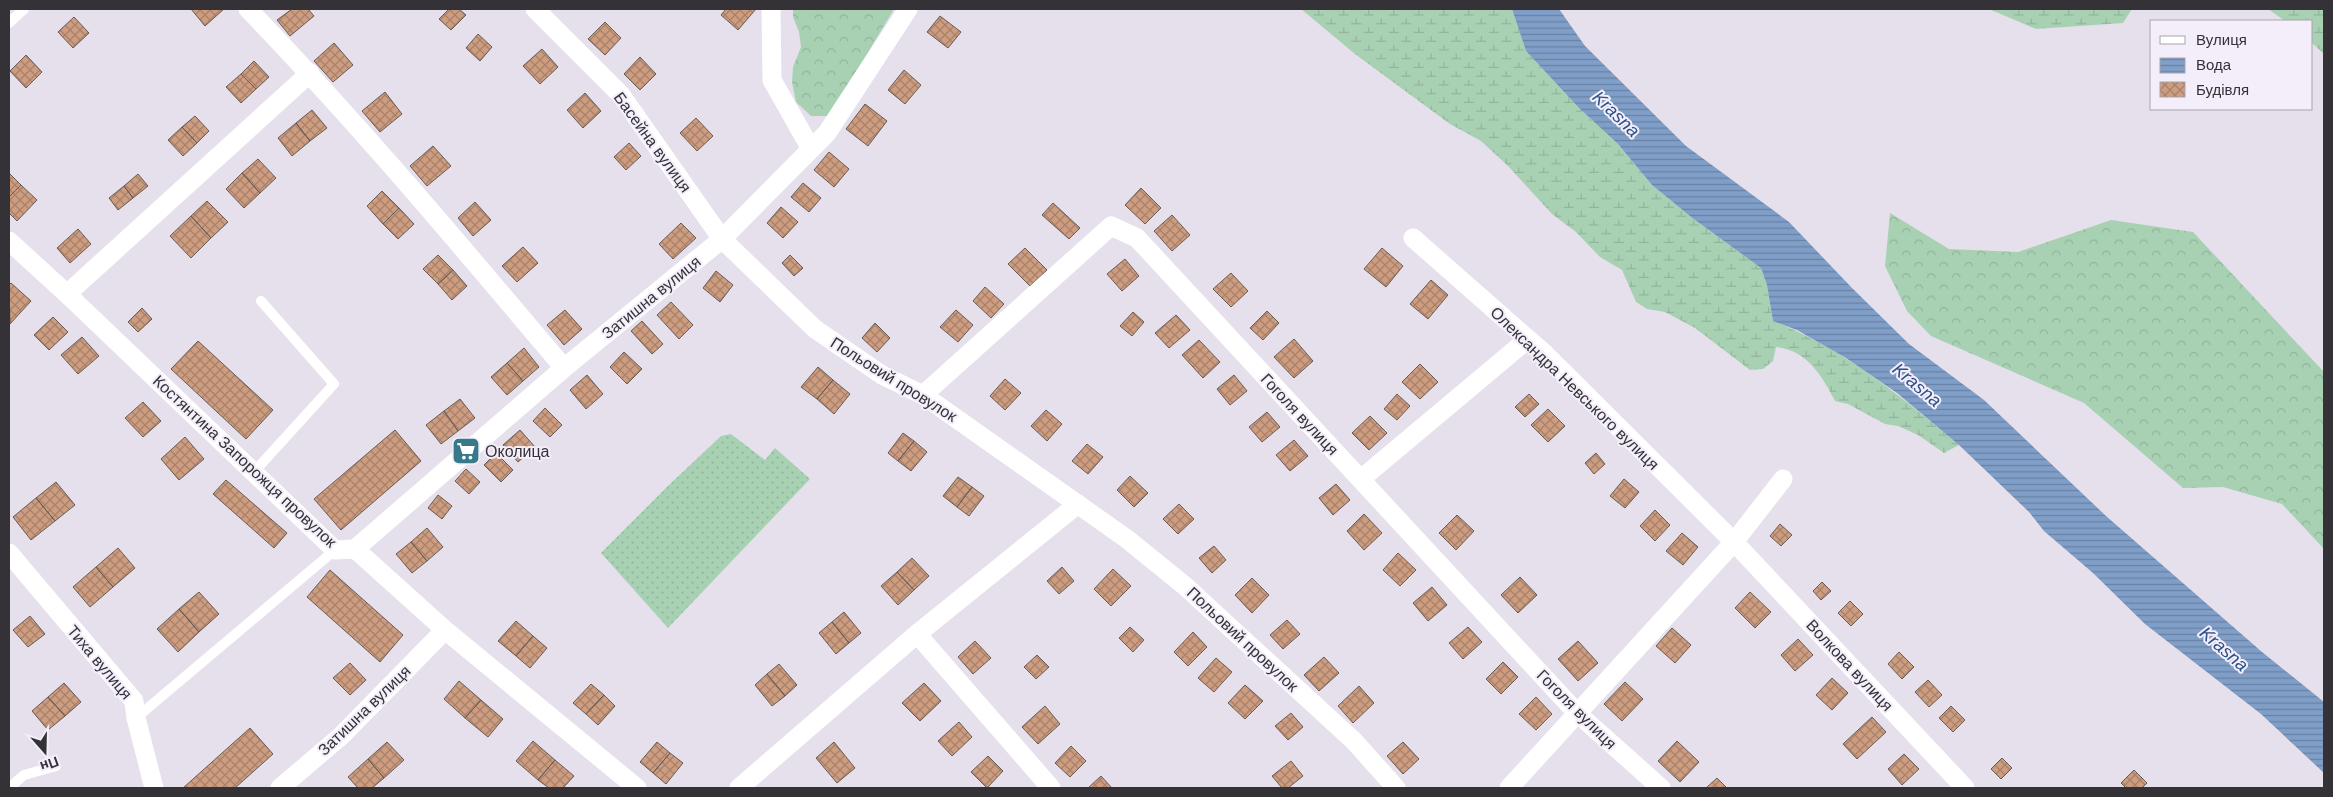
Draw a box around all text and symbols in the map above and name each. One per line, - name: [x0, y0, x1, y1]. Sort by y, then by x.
- legend: [2150, 20, 2313, 110]
- text: Вулиця: [2196, 31, 2247, 48]
- text: Вода: [2196, 56, 2232, 73]
- text: Будівля: [2196, 81, 2249, 98]
- water label: Krasna: [1589, 87, 1643, 141]
- street label: Басейна вулиця: [611, 89, 695, 196]
- street label: Затишна вулиця: [599, 253, 704, 342]
- street label: Олександра Невського вулиця: [1487, 303, 1662, 473]
- street label: Польовий провулок: [828, 334, 961, 426]
- water label: Krasna: [1889, 359, 1945, 411]
- street label: Гоголя вулиця: [1258, 370, 1342, 458]
- street label: Костянтина Запорожця провулок: [150, 372, 340, 551]
- supermarket icon: Околица: [451, 436, 481, 466]
- place label: Околица: [485, 443, 550, 460]
- street label: Польовий провулок: [1184, 584, 1302, 696]
- street label: Волкова вулиця: [1803, 616, 1896, 714]
- street label: Тиха вулиця: [64, 622, 135, 703]
- water label: Krasna: [2196, 623, 2252, 675]
- street label: Затишна вулиця: [315, 662, 414, 759]
- street label: Гоголя вулиця: [1534, 666, 1620, 752]
- north arrow: [20, 727, 70, 777]
- text: Пн: [38, 754, 61, 775]

